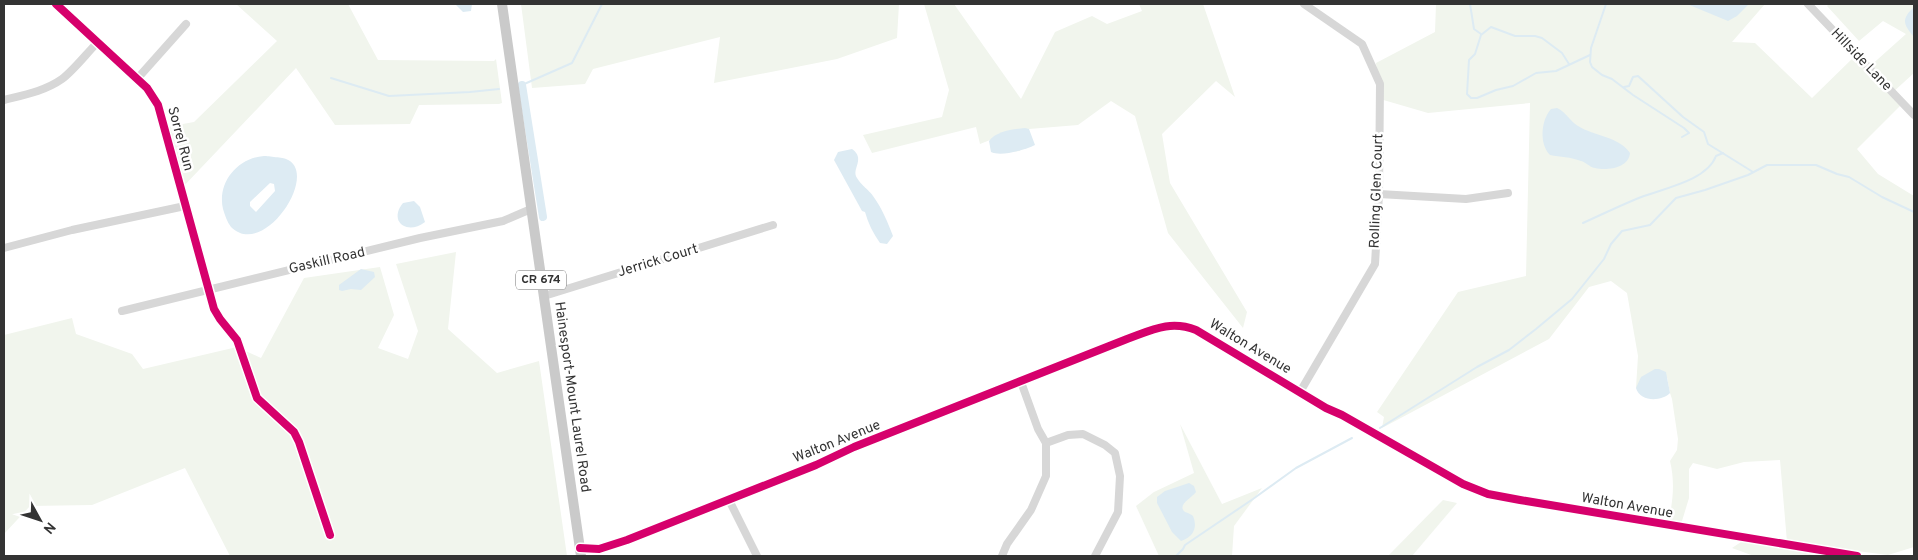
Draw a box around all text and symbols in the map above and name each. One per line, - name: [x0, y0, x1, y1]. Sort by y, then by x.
- street label: Hillside Lane: [1827, 25, 1895, 95]
- street label: Sorrel Run: [163, 105, 197, 173]
- street label: Rolling Glen Court: [1366, 133, 1388, 249]
- street label: Jerrick Court: [616, 241, 700, 281]
- street label: Gaskill Road: [287, 244, 367, 278]
- road number: CR 674: [516, 270, 566, 290]
- street label: Hainesport-Mount Laurel Road: [550, 301, 594, 493]
- street label: Walton Avenue: [1206, 316, 1294, 378]
- street label: Walton Avenue: [791, 417, 883, 467]
- street label: Walton Avenue: [1580, 490, 1674, 522]
- north arrow: [15, 495, 65, 545]
- text: N: [39, 518, 59, 537]

